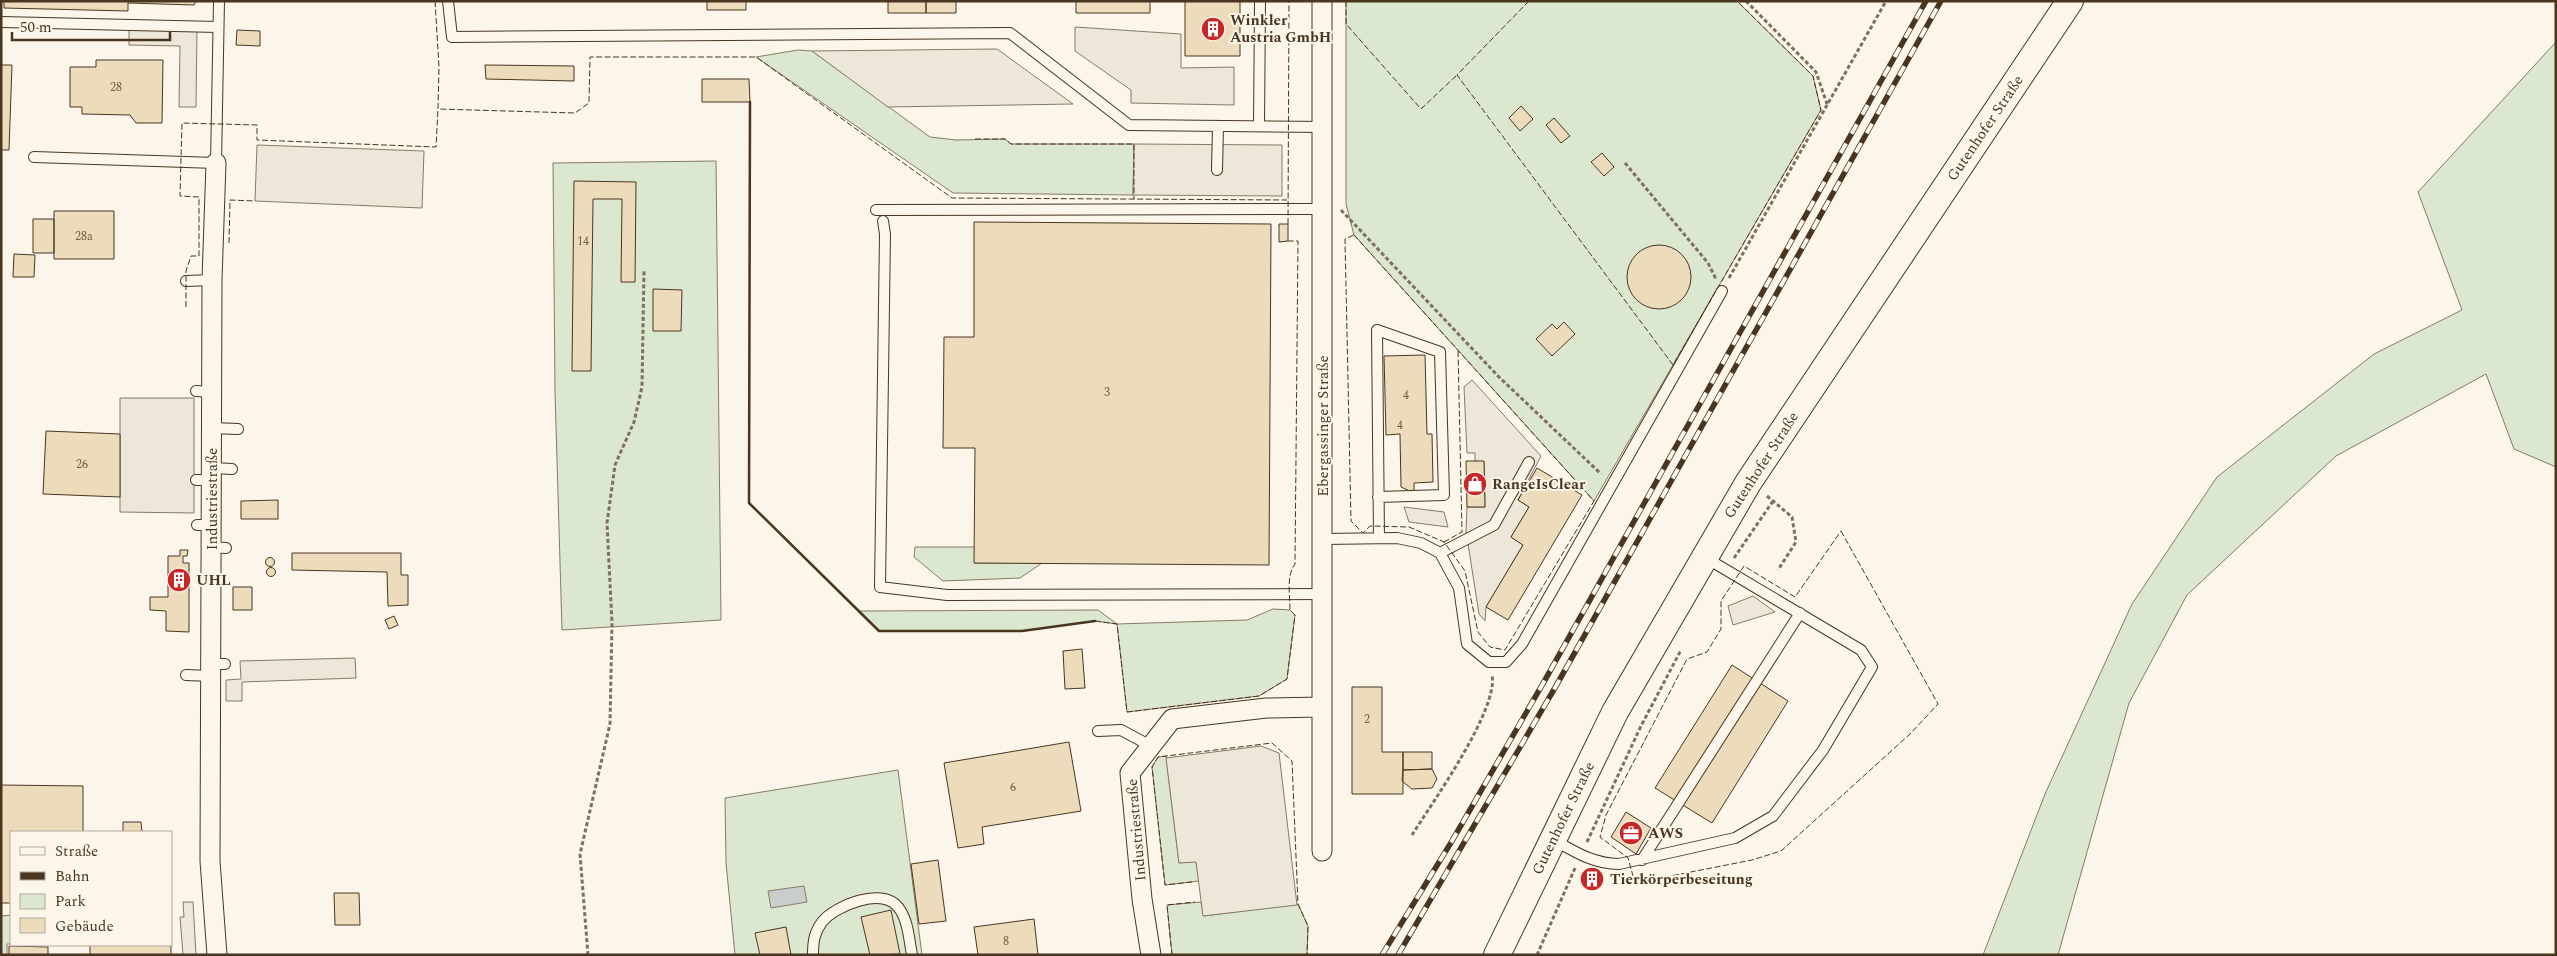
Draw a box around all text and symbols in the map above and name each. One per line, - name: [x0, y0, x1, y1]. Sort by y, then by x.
- place label: Winkler Austria GmbH: [1230, 9, 1331, 49]
- scale bar: [12, 10, 170, 42]
- text: 50 m: [20, 16, 52, 39]
- building icon: Winkler Austria GmbH: [1200, 16, 1226, 42]
- street label: Gutenhofer Straße: [1941, 71, 2029, 186]
- house number: 28: [110, 78, 122, 97]
- house number: 28a: [75, 227, 93, 246]
- house number: 14: [577, 232, 589, 251]
- street label: Ebergassinger Straße: [1312, 355, 1335, 497]
- house number: 3: [1104, 383, 1110, 402]
- house number: 4: [1403, 386, 1409, 405]
- street label: Gutenhofer Straße: [1718, 407, 1805, 523]
- house number: 4: [1397, 416, 1403, 435]
- street label: Industriestraße: [201, 448, 224, 550]
- house number: 26: [76, 455, 88, 474]
- shop icon: RangeIsClear: [1462, 471, 1488, 497]
- place label: RangeIsClear: [1492, 473, 1586, 496]
- building icon: UHL: [166, 567, 192, 593]
- place label: UHL: [196, 569, 231, 592]
- house number: 2: [1364, 710, 1370, 729]
- street label: Gutenhofer Straße: [1526, 758, 1601, 879]
- house number: 6: [1010, 778, 1016, 797]
- street label: Industriestraße: [1121, 778, 1152, 882]
- office icon: AWS: [1618, 820, 1644, 846]
- place label: AWS: [1648, 822, 1683, 845]
- legend: [10, 831, 172, 946]
- text: Straße: [55, 840, 98, 863]
- text: Bahn: [55, 865, 90, 888]
- building icon: Tierkörperbeseitung: [1579, 866, 1605, 892]
- place label: Tierkörperbeseitung: [1610, 868, 1753, 891]
- text: Park: [55, 890, 86, 913]
- text: Gebäude: [55, 915, 114, 938]
- house number: 8: [1003, 932, 1009, 951]

